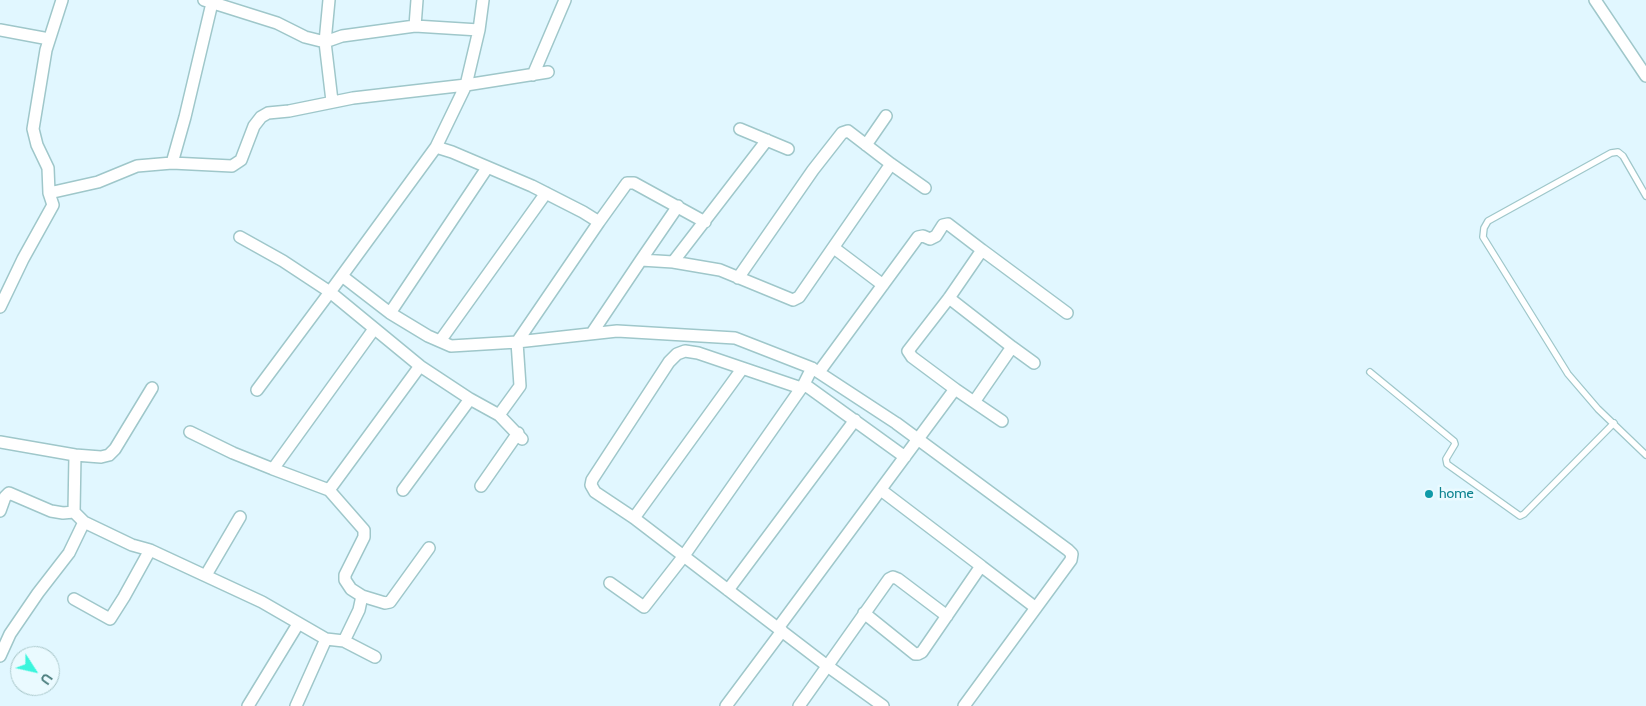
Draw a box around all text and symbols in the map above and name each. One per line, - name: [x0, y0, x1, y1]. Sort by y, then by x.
- place label: home: [1439, 486, 1474, 502]
- marker: home: [1423, 488, 1435, 500]
- north arrow: [10, 646, 60, 696]
- text: U: [36, 670, 57, 688]

